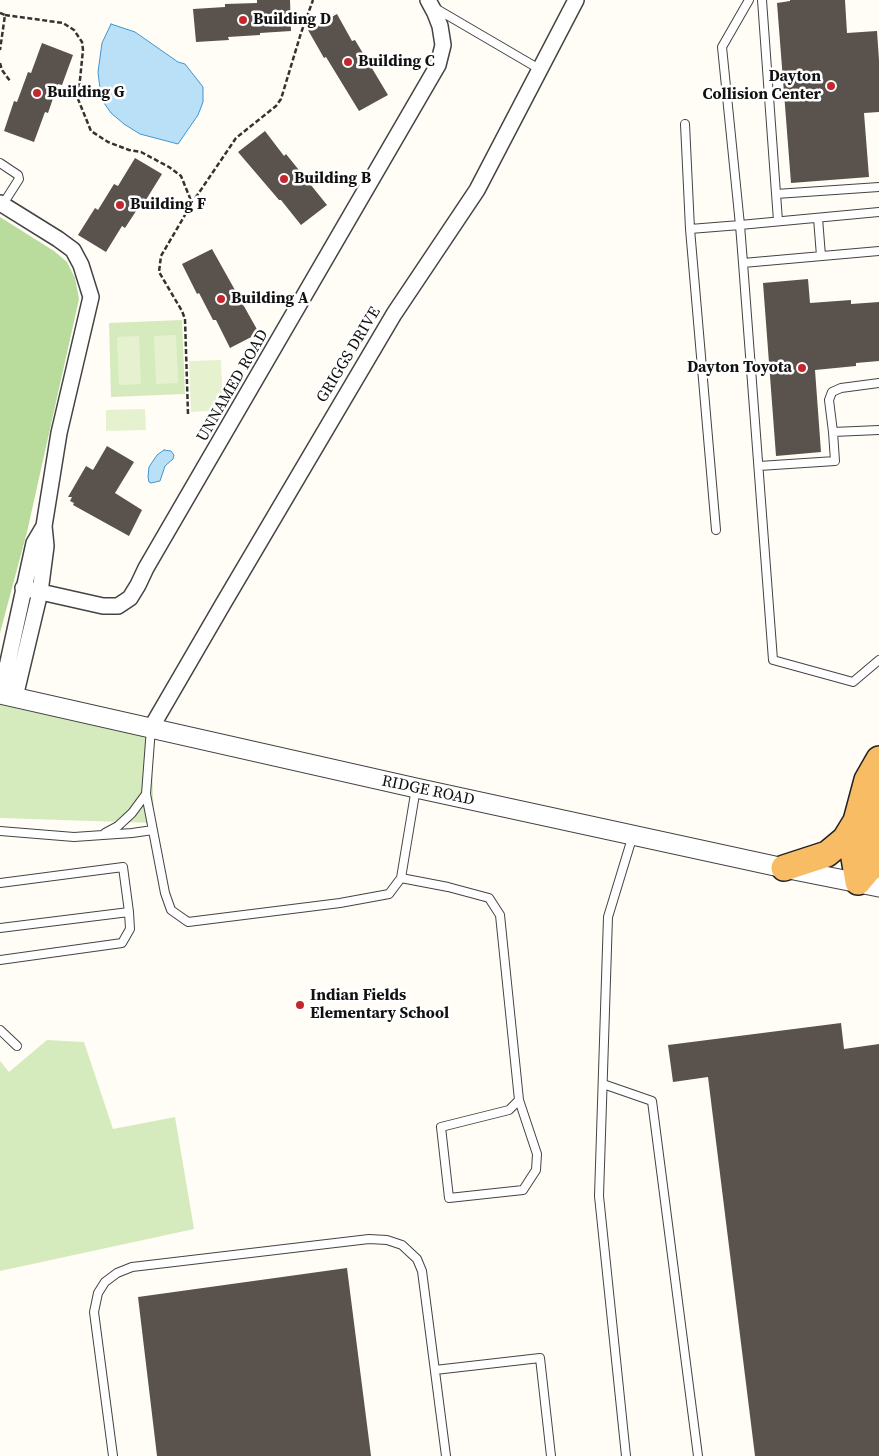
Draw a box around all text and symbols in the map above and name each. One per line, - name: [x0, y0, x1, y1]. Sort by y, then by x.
- place label: Building D: [253, 10, 331, 30]
- marker: Building D: [237, 14, 249, 26]
- place label: Building C: [358, 52, 435, 72]
- marker: Building C: [342, 56, 354, 68]
- place label: Dayton Collision Center: [703, 67, 821, 105]
- marker: Dayton Collision Center: [825, 80, 837, 92]
- place label: Building G: [47, 83, 124, 103]
- marker: Building G: [31, 87, 43, 99]
- place label: Building B: [294, 169, 371, 189]
- marker: Building B: [278, 173, 290, 185]
- place label: Building F: [130, 195, 206, 215]
- marker: Building F: [114, 199, 126, 211]
- place label: Building A: [231, 289, 308, 309]
- marker: Building A: [215, 293, 227, 305]
- street label: GRIGGS DRIVE: [313, 304, 385, 406]
- street label: UNNAMED ROAD: [193, 326, 273, 446]
- place label: Dayton Toyota: [687, 358, 792, 378]
- marker: Dayton Toyota: [796, 362, 808, 374]
- street label: RIDGE ROAD: [380, 772, 476, 810]
- place label: Indian Fields Elementary School: [310, 986, 449, 1024]
- marker: Indian Fields Elementary School: [294, 999, 306, 1011]

